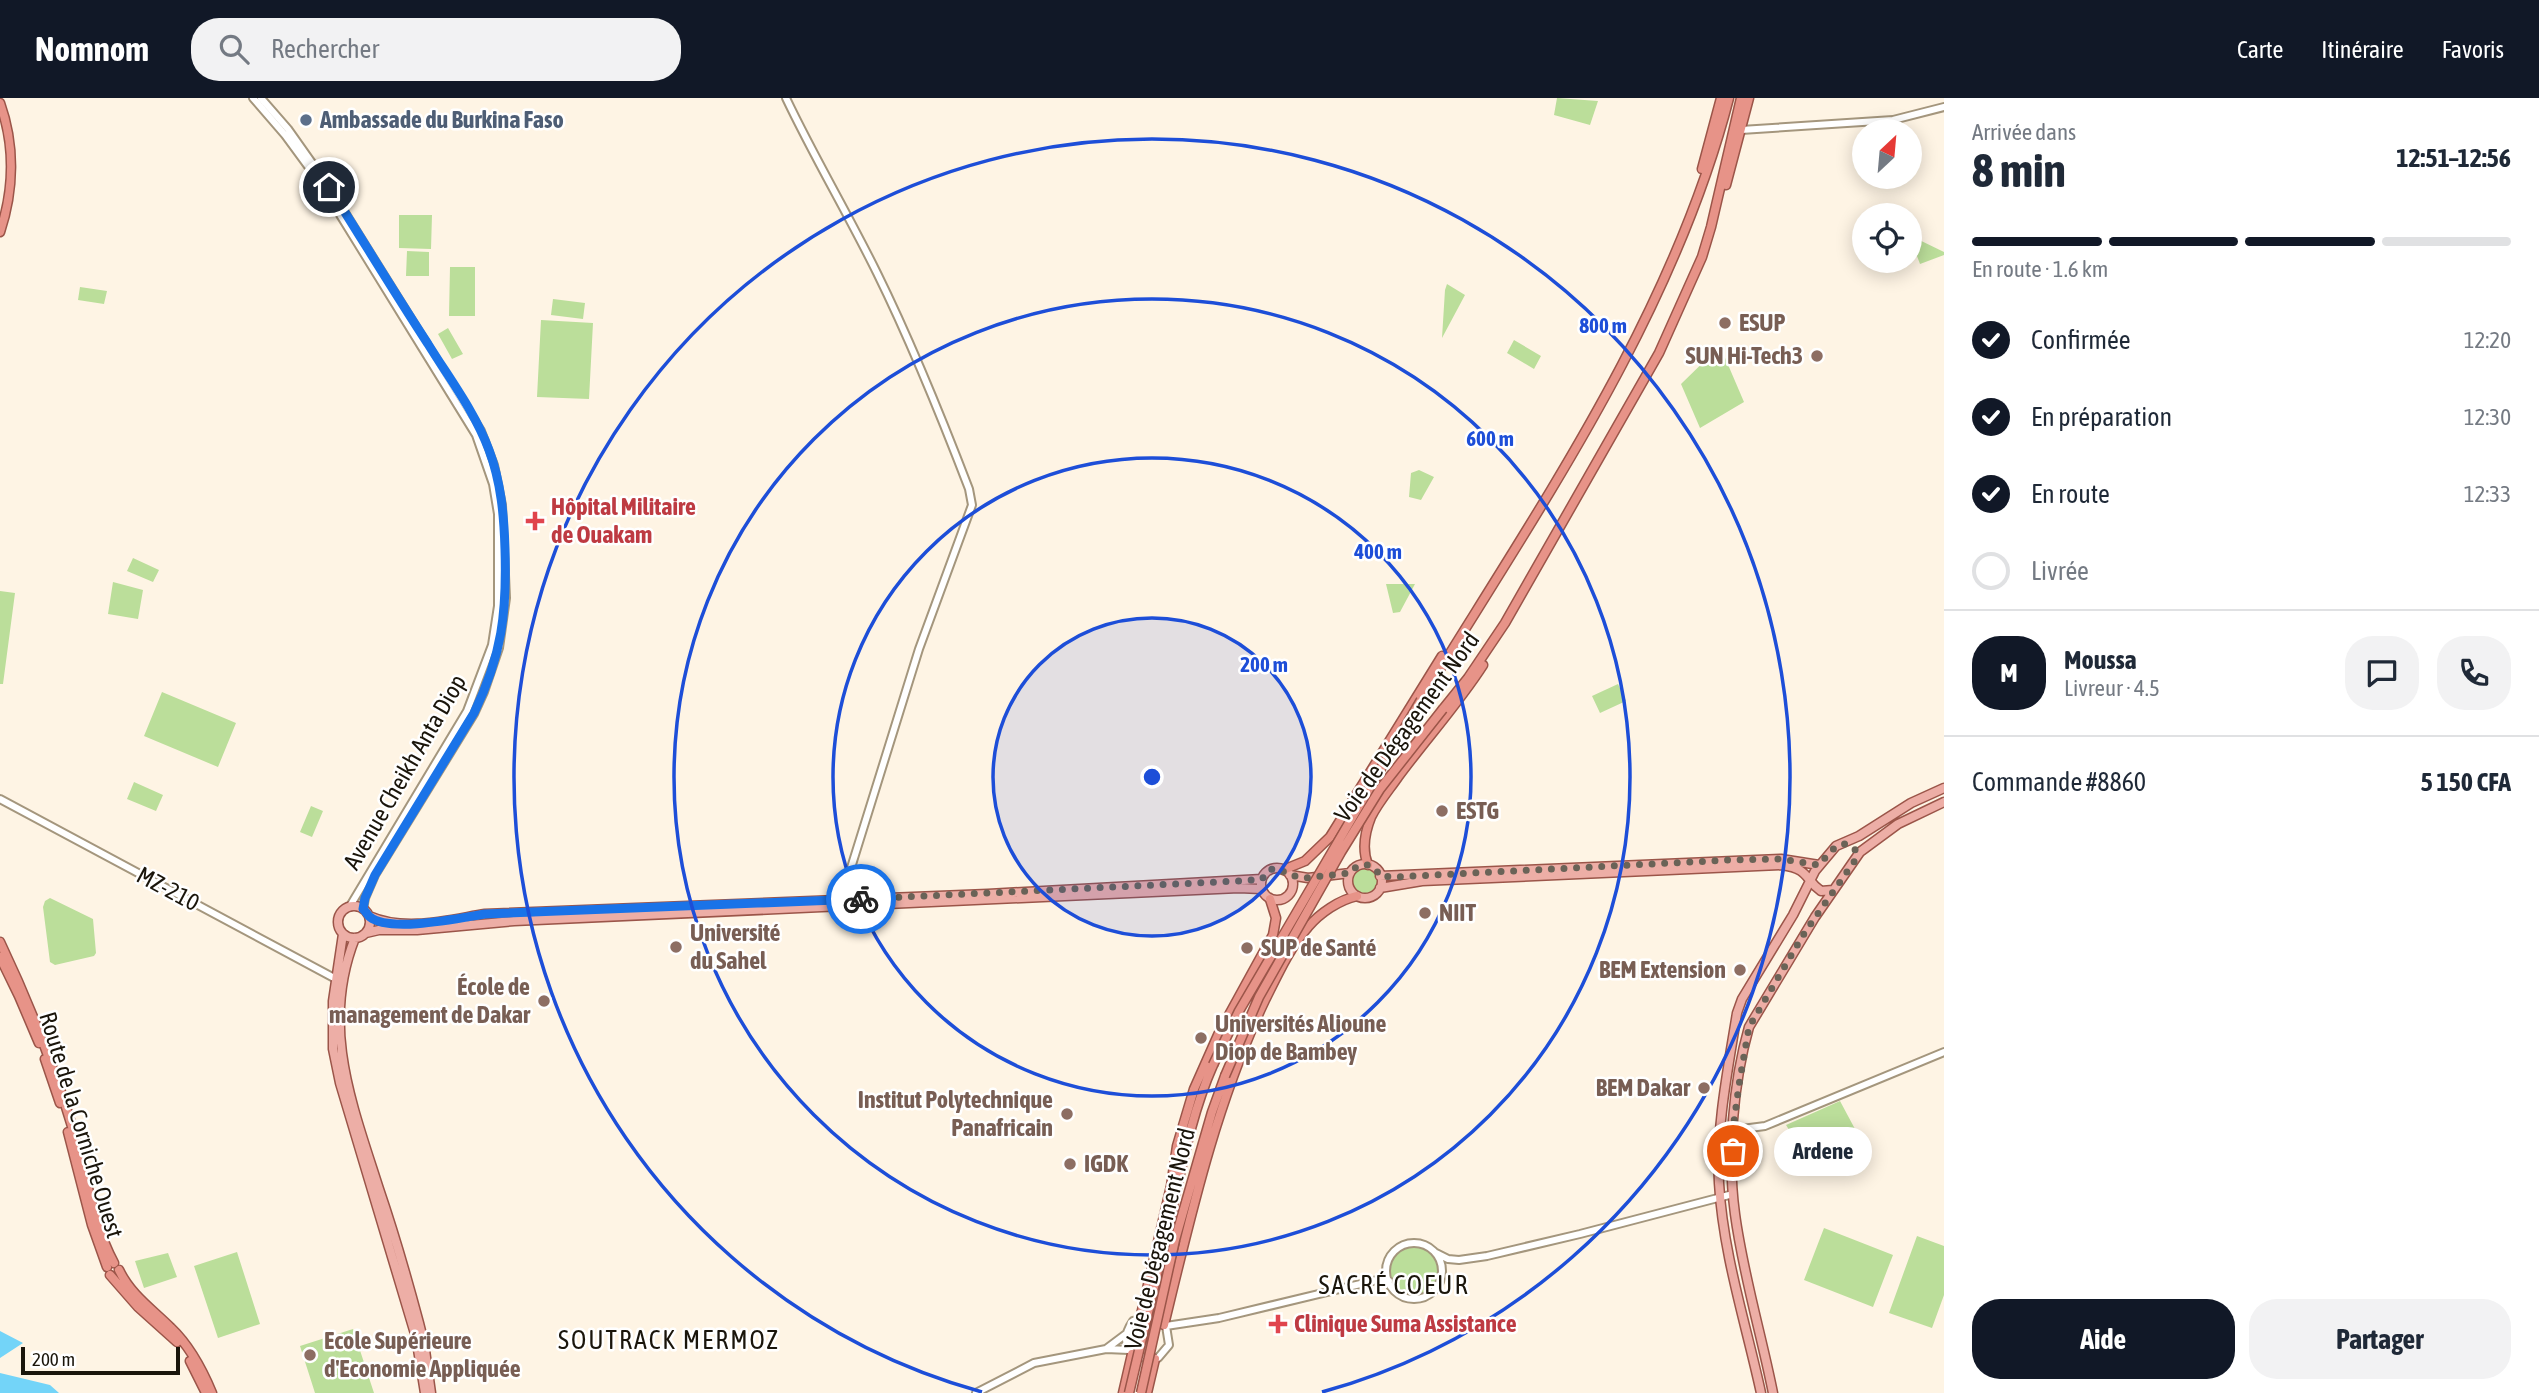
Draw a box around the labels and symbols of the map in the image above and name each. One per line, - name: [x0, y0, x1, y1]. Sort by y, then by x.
- place label: Ambassade du Burkina Faso: [319, 106, 564, 133]
- marker: Ambassade du Burkina Faso: [298, 112, 314, 128]
- north arrow: [1852, 119, 1922, 189]
- pin: [299, 157, 359, 217]
- place label: ESUP: [1739, 309, 1785, 336]
- text: 800 m: [1579, 313, 1627, 337]
- marker: ESUP: [1717, 315, 1733, 331]
- place label: SUN Hi-Tech3: [1685, 342, 1803, 369]
- marker: SUN Hi-Tech3: [1809, 348, 1825, 364]
- text: 600 m: [1466, 426, 1514, 450]
- place label: Hôpital Militaire de Ouakam: [551, 493, 696, 548]
- marker: Hôpital Militaire de Ouakam: [525, 511, 545, 531]
- text: 400 m: [1353, 539, 1402, 563]
- street label: Voie de Dégagement Nord: [1329, 627, 1484, 827]
- text: 200 m: [1240, 652, 1288, 676]
- street label: Avenue Cheikh Anta Diop: [338, 670, 471, 874]
- centre of rings: [1140, 765, 1164, 789]
- place label: ESTG: [1456, 797, 1499, 824]
- marker: ESTG: [1434, 803, 1450, 819]
- street label: MZ-210: [132, 861, 204, 916]
- courier: [826, 864, 896, 934]
- place label: NIIT: [1439, 899, 1476, 926]
- marker: NIIT: [1417, 905, 1433, 921]
- place label: Université du Sahel: [690, 919, 781, 974]
- place label: SUP de Santé: [1261, 934, 1376, 961]
- marker: Université du Sahel: [668, 939, 684, 955]
- marker: SUP de Santé: [1239, 940, 1255, 956]
- place label: BEM Extension: [1599, 956, 1726, 983]
- marker: BEM Extension: [1732, 962, 1748, 978]
- place label: École de management de Dakar: [329, 973, 531, 1028]
- marker: École de management de Dakar: [536, 993, 552, 1009]
- street label: Route de la Corniche Ouest: [34, 1009, 129, 1241]
- place label: Universités Alioune Diop de Bambey: [1215, 1010, 1386, 1065]
- marker: Universités Alioune Diop de Bambey: [1193, 1030, 1209, 1046]
- place label: BEM Dakar: [1596, 1074, 1691, 1101]
- marker: BEM Dakar: [1696, 1080, 1712, 1096]
- place label: Institut Polytechnique Panafricain: [858, 1086, 1053, 1141]
- marker: Institut Polytechnique Panafricain: [1059, 1106, 1075, 1122]
- pin: [1703, 1121, 1763, 1181]
- street label: Voie de Dégagement Nord: [1119, 1125, 1200, 1353]
- callout: Ardene: [1775, 1126, 1873, 1176]
- place label: IGDK: [1084, 1150, 1128, 1177]
- marker: IGDK: [1062, 1156, 1078, 1172]
- district label: SACRÉ COEUR: [1319, 1270, 1469, 1300]
- place label: Clinique Suma Assistance: [1294, 1310, 1517, 1337]
- marker: Clinique Suma Assistance: [1268, 1314, 1288, 1334]
- district label: SOUTRACK MERMOZ: [558, 1325, 780, 1355]
- place label: Ecole Supérieure d'Economie Appliquée: [324, 1327, 521, 1382]
- scale bar: [21, 1344, 180, 1376]
- marker: Ecole Supérieure d'Economie Appliquée: [302, 1347, 318, 1363]

